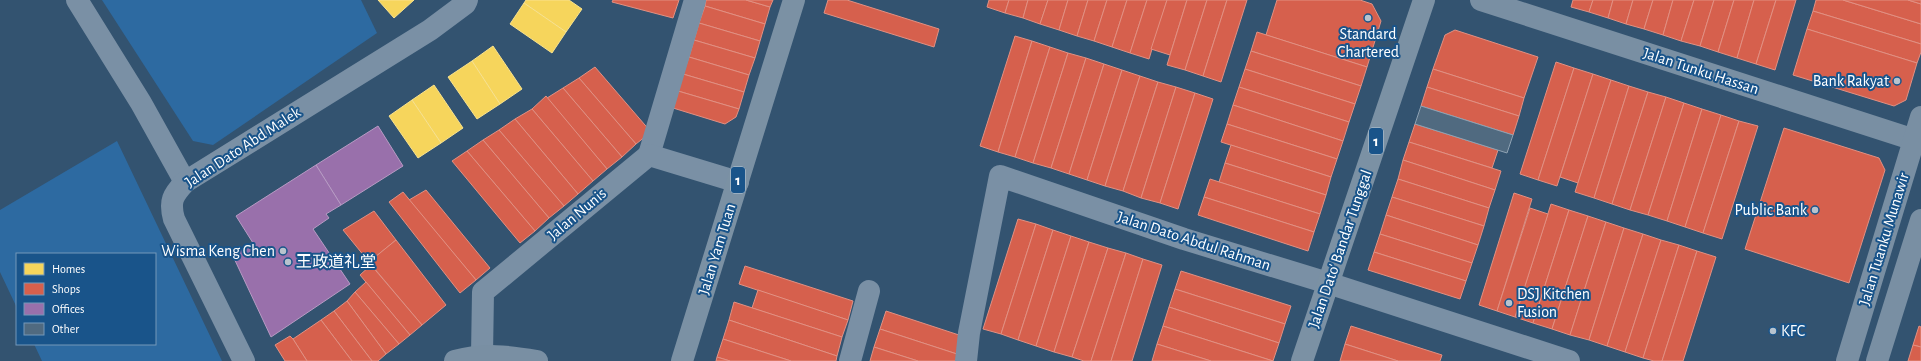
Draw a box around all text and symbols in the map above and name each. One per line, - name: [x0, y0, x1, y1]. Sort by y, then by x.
- marker: Standard Chartered: [1363, 13, 1373, 23]
- place label: Standard Chartered: [1337, 26, 1399, 60]
- street label: Jalan Tunku Hassan: [1641, 45, 1761, 97]
- place label: Bank Rakyat: [1813, 73, 1889, 90]
- marker: Bank Rakyat: [1892, 76, 1902, 86]
- street label: Jalan Dato Abd Malek: [182, 103, 304, 190]
- road number: 1: [1369, 128, 1383, 154]
- road number: 1: [731, 167, 745, 193]
- street label: Jalan Dato' Bandar Tunggal: [1305, 168, 1375, 330]
- street label: Jalan Tuanku Munawir: [1856, 170, 1912, 307]
- street label: Jalan Nunis: [545, 185, 609, 243]
- street label: Jalan Yam Tuan: [696, 201, 738, 297]
- place label: Public Bank: [1735, 202, 1808, 218]
- marker: Public Bank: [1810, 205, 1820, 215]
- street label: Jalan Dato Abdul Rahman: [1115, 209, 1273, 273]
- place label: Wisma Keng Chen: [161, 243, 275, 259]
- marker: Wisma Keng Chen: [278, 246, 288, 256]
- legend: [16, 253, 156, 345]
- place label: 王政道礼堂: [296, 253, 376, 270]
- marker: 王政道礼堂: [283, 257, 293, 267]
- text: Homes: [52, 263, 85, 275]
- text: Shops: [52, 283, 80, 295]
- place label: DSJ Kitchen Fusion: [1517, 286, 1590, 320]
- marker: DSJ Kitchen Fusion: [1504, 298, 1514, 308]
- text: Offices: [52, 303, 85, 315]
- text: Other: [52, 323, 79, 335]
- place label: KFC: [1781, 323, 1805, 339]
- marker: KFC: [1768, 326, 1778, 336]

